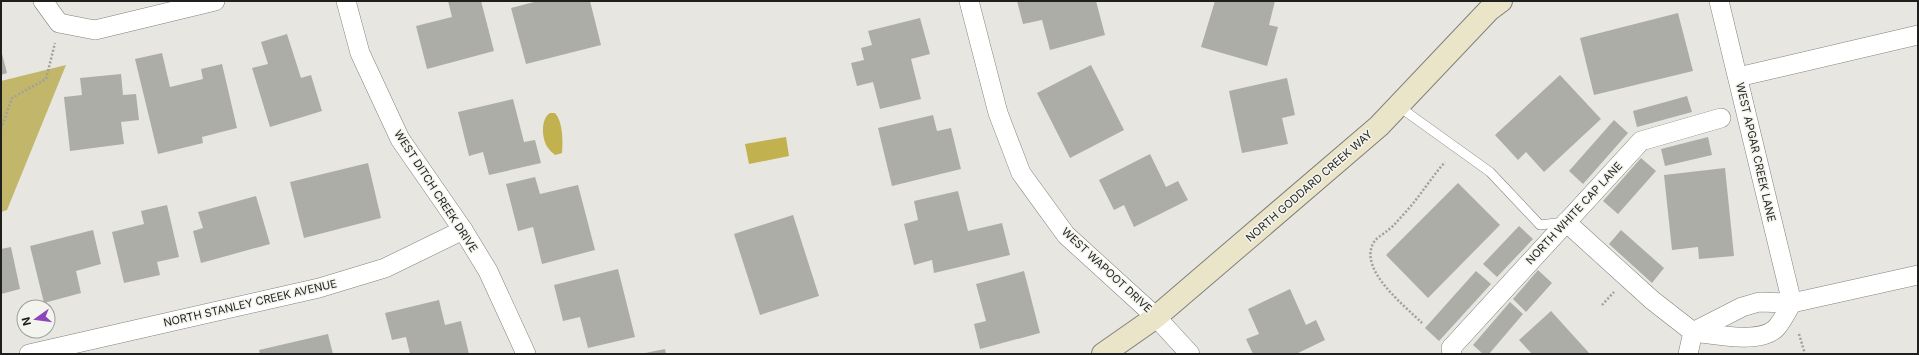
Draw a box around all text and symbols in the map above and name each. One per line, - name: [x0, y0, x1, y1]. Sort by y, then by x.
- street label: WEST APGAR CREEK LANE: [1733, 81, 1779, 223]
- street label: WEST DITCH CREEK DRIVE: [391, 127, 481, 255]
- street label: NORTH GODDARD CREEK WAY: [1243, 127, 1376, 245]
- street label: NORTH WHITE CAP LANE: [1523, 159, 1625, 267]
- street label: WEST WAPOOT DRIVE: [1059, 225, 1155, 315]
- street label: NORTH STANLEY CREEK AVENUE: [162, 276, 338, 330]
- north arrow: [16, 299, 56, 339]
- text: N: [18, 316, 34, 327]

